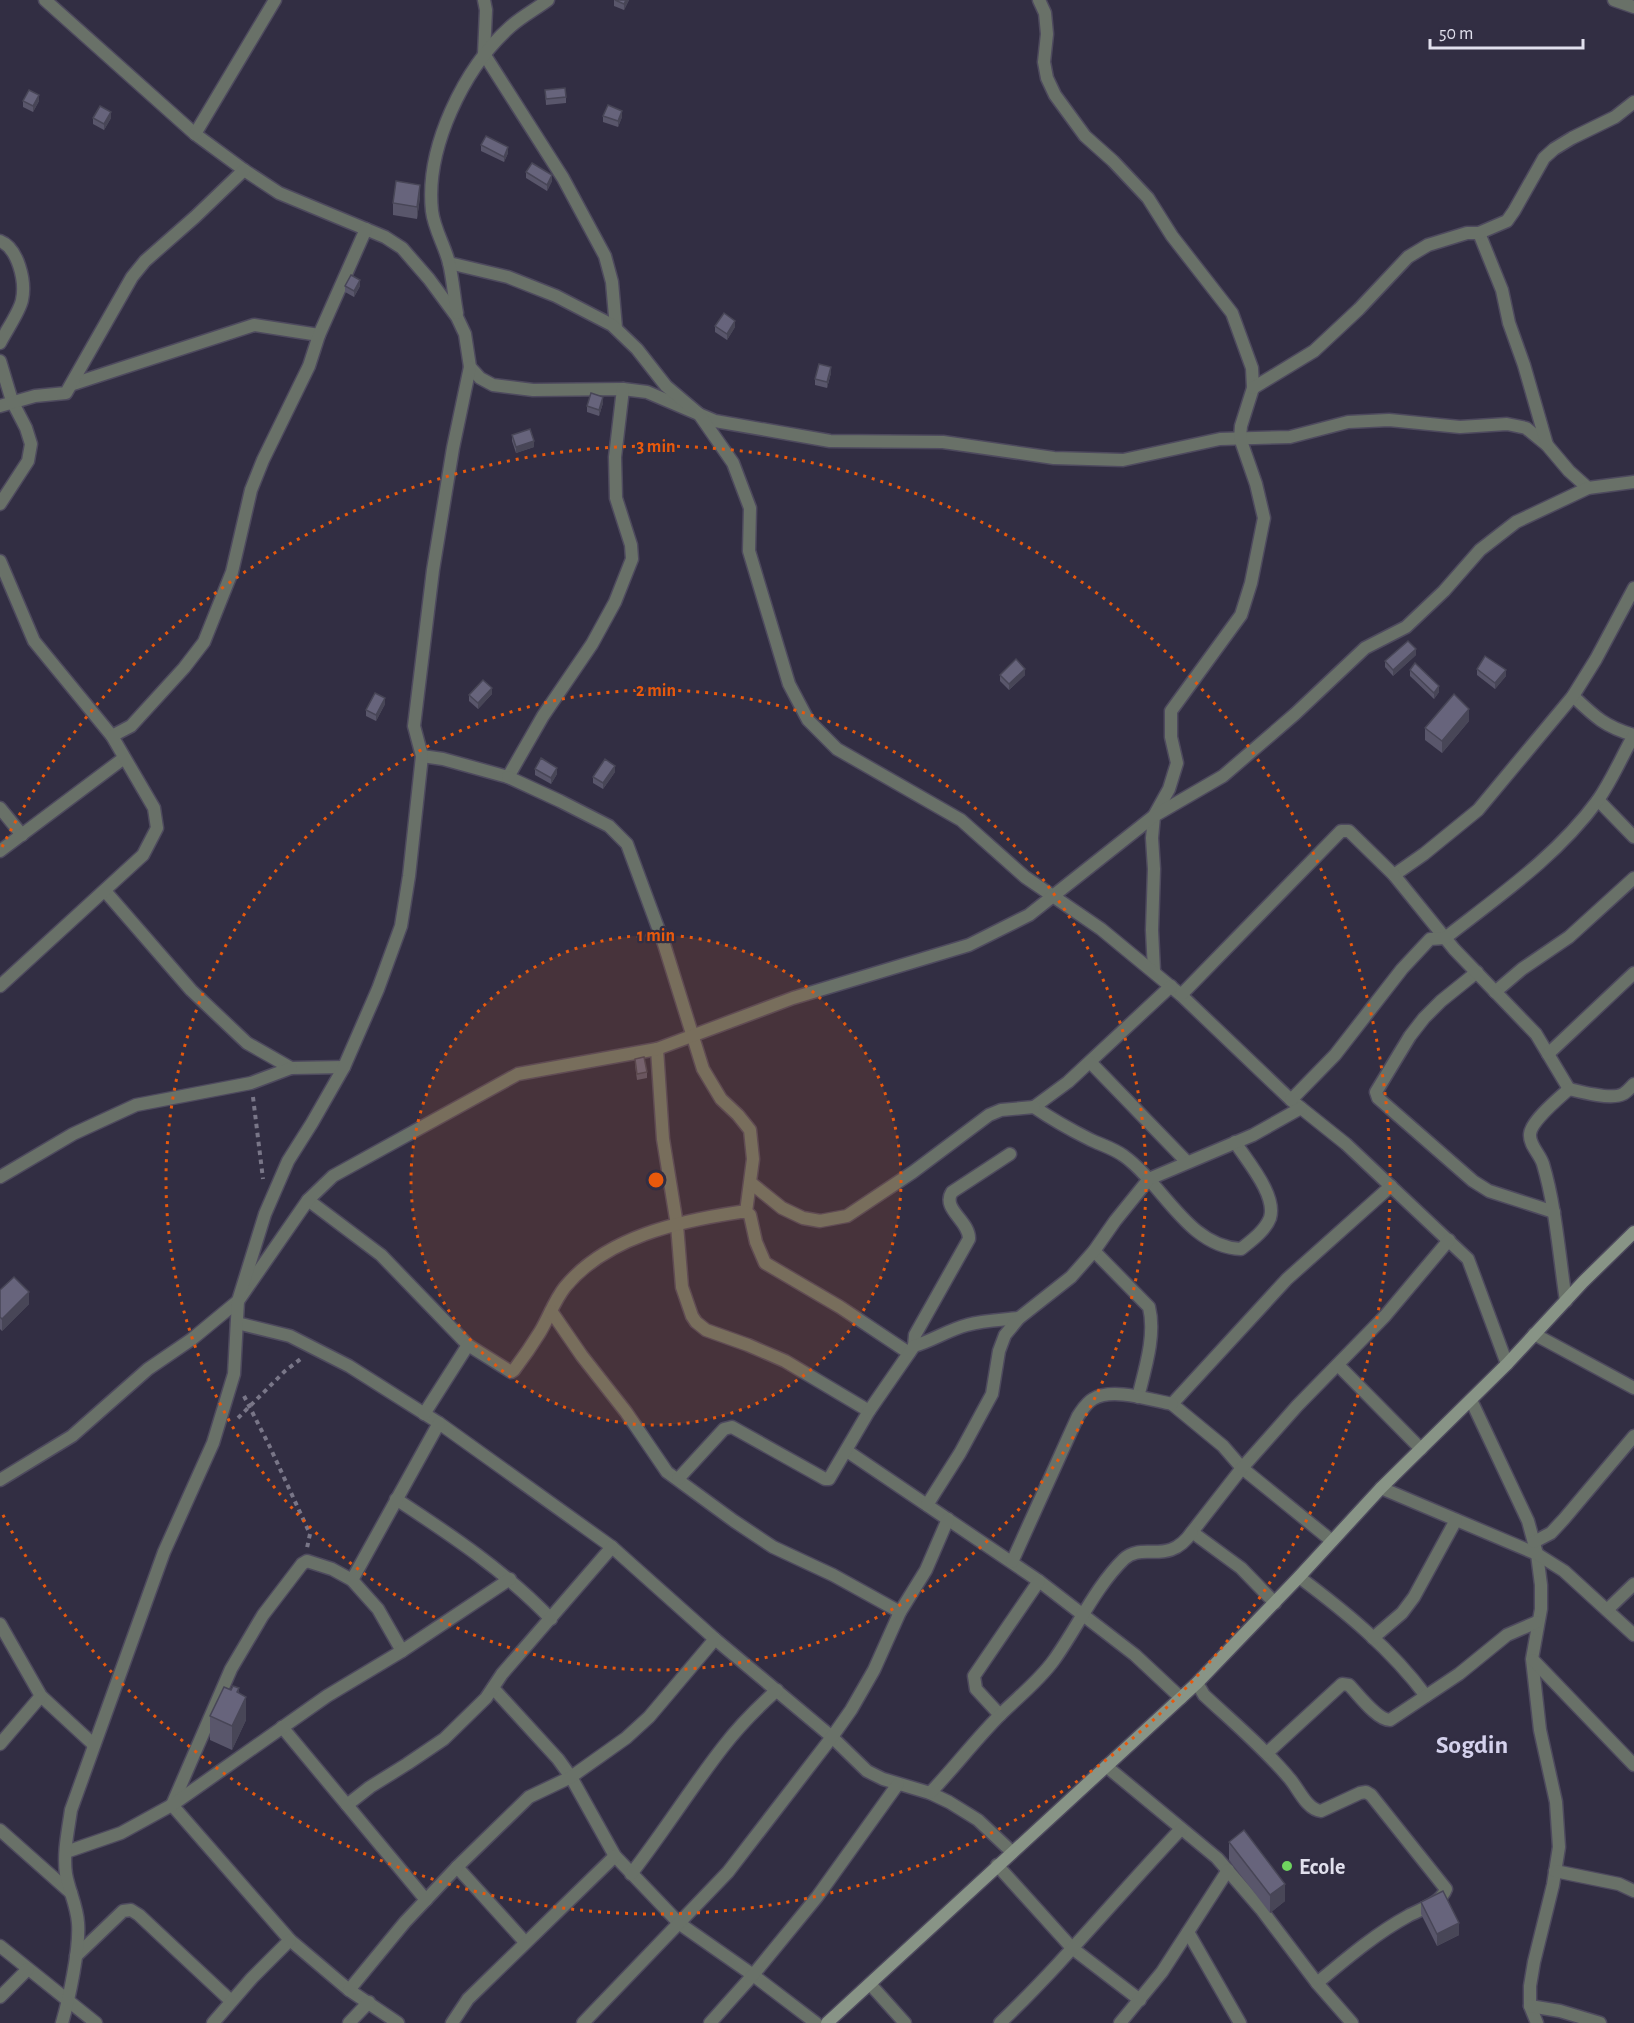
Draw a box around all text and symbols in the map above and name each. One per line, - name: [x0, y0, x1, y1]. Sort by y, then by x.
- scale bar: [1430, 12, 1583, 50]
- text: 50 m: [1439, 25, 1473, 43]
- text: 3 min: [636, 438, 676, 456]
- text: 2 min: [636, 682, 676, 700]
- text: 1 min: [637, 927, 675, 945]
- centre of rings: [646, 1170, 666, 1190]
- district label: Sogdin: [1436, 1732, 1508, 1758]
- place label: Ecole: [1299, 1856, 1345, 1878]
- marker: Ecole: [1280, 1859, 1294, 1873]

